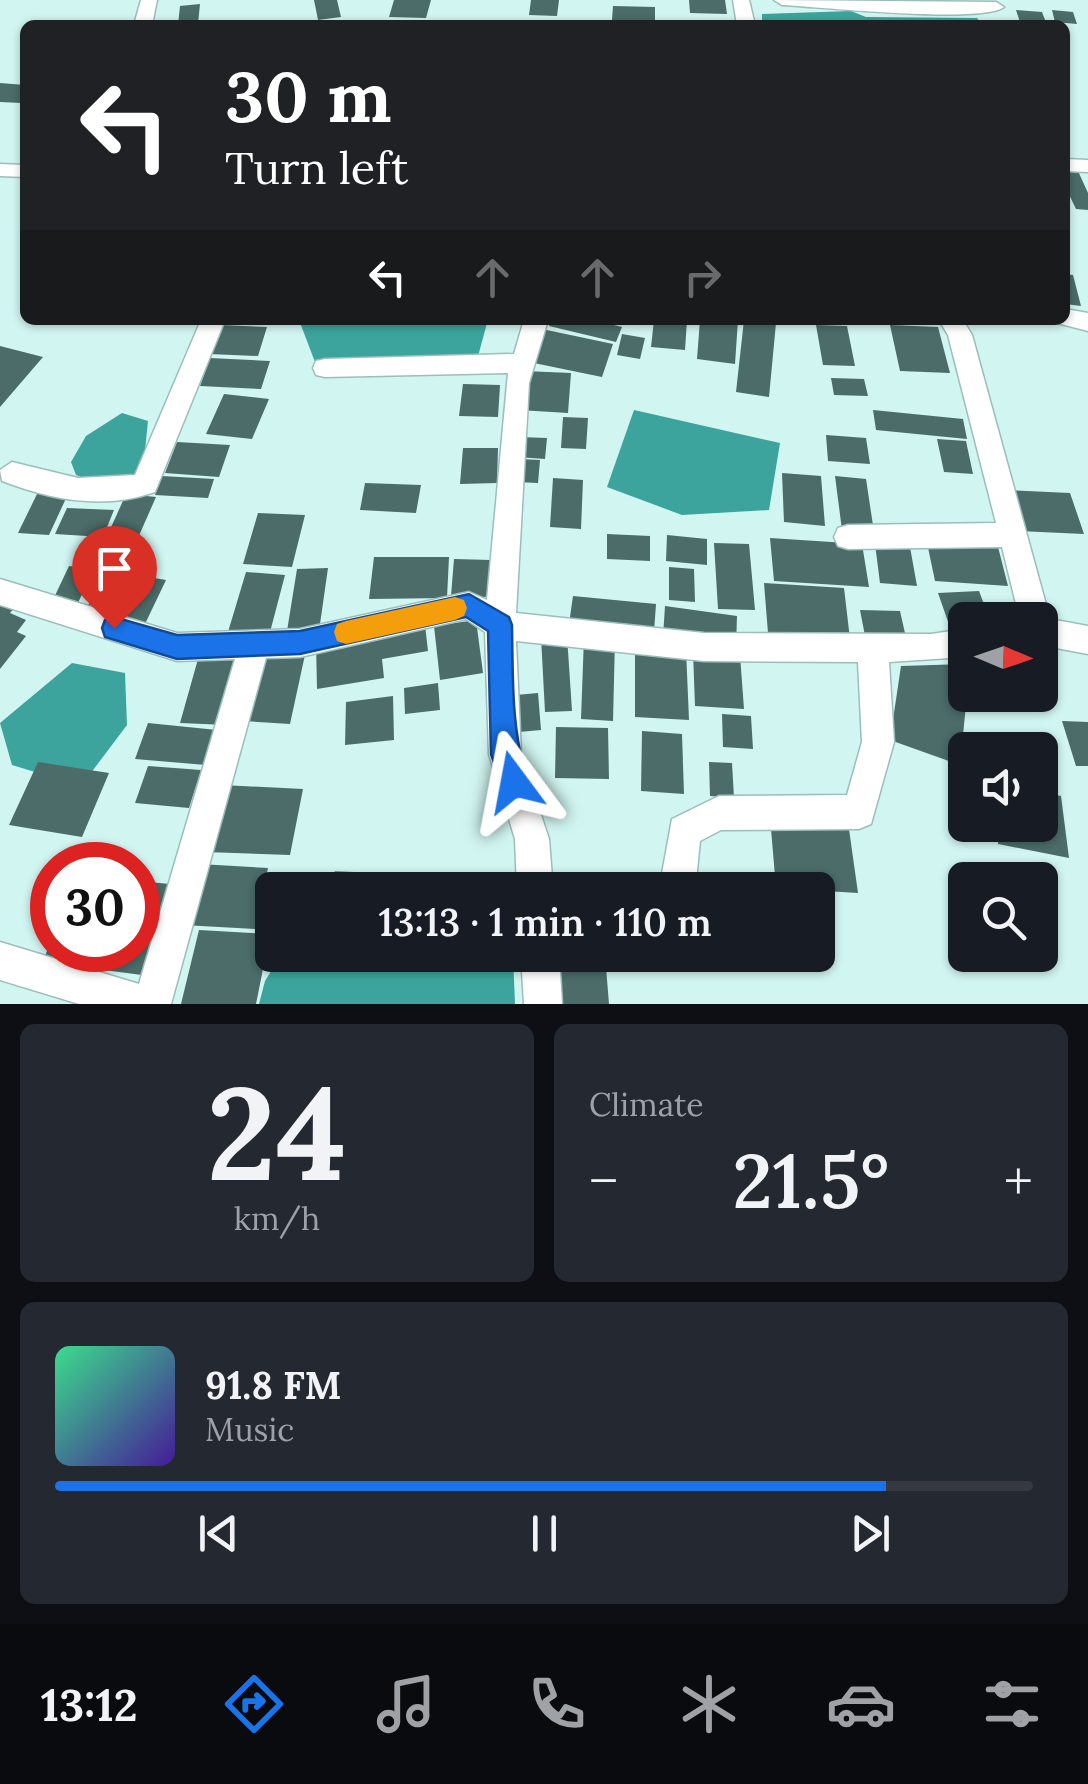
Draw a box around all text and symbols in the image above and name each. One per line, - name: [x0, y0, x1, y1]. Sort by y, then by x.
- text: 30 m: [225, 52, 392, 141]
- icon: left: [60, 60, 190, 190]
- text: Turn left: [225, 139, 408, 196]
- icon: left: [360, 250, 415, 305]
- icon: ahead: [465, 250, 520, 305]
- icon: ahead: [570, 250, 625, 305]
- icon: right: [675, 250, 730, 305]
- pin: [72, 526, 157, 629]
- icon: arrive: [87, 541, 142, 596]
- north arrow: [948, 602, 1058, 712]
- map controls: [948, 602, 1058, 972]
- position arrow: [462, 730, 566, 834]
- button: sound: [948, 732, 1058, 842]
- speed limit sign: 30: [30, 842, 160, 972]
- button: search: [948, 862, 1058, 972]
- text: 13:13 · 1 min · 110 m: [378, 898, 712, 946]
- text: 24: [207, 1049, 347, 1216]
- text: Climate: [589, 1084, 704, 1125]
- text: 21.5°: [732, 1133, 890, 1229]
- text: −: [589, 1146, 618, 1216]
- text: +: [1004, 1146, 1033, 1216]
- text: km/h: [234, 1198, 320, 1239]
- text: 91.8 FM: [205, 1361, 342, 1409]
- text: Music: [205, 1409, 294, 1450]
- icon: previous: [191, 1506, 246, 1561]
- icon: pause: [517, 1506, 572, 1561]
- icon: next: [843, 1506, 898, 1561]
- icon: directions: [219, 1669, 289, 1739]
- icon: music: [371, 1669, 441, 1739]
- icon: phone: [522, 1669, 592, 1739]
- icon: climate: [674, 1669, 744, 1739]
- icon: car: [826, 1669, 896, 1739]
- icon: filters: [977, 1669, 1047, 1739]
- text: 13:12: [41, 1676, 138, 1733]

